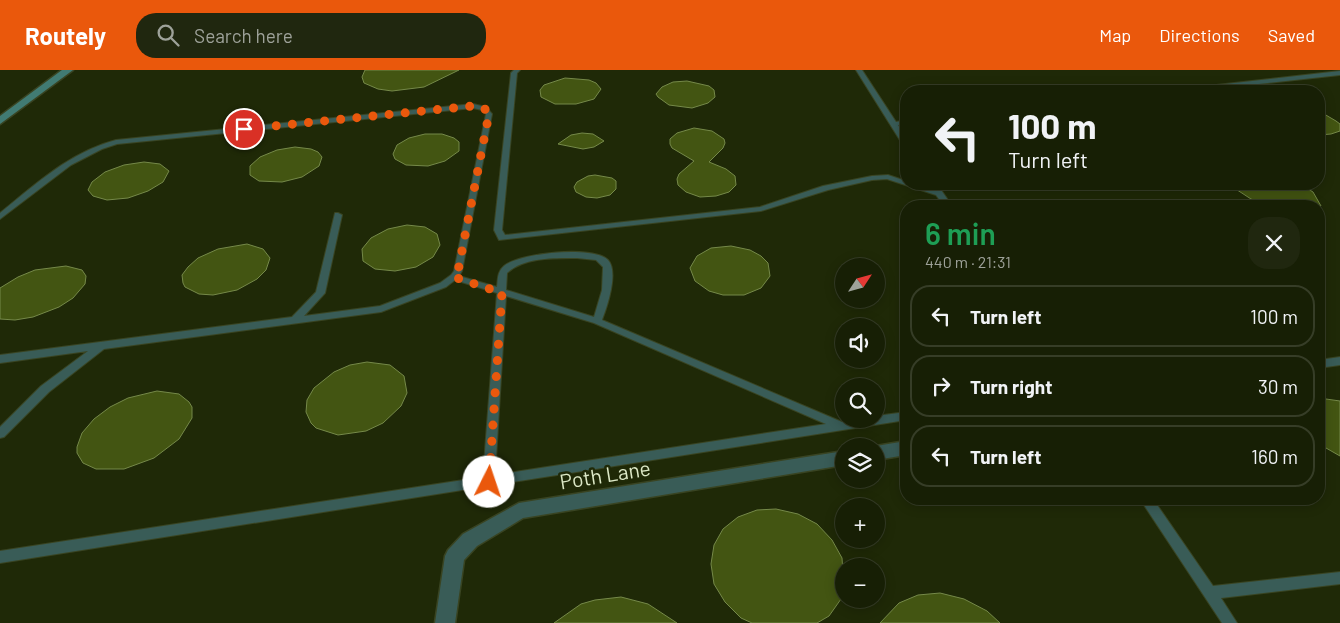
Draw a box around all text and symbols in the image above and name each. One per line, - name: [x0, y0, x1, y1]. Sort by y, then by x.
- search box: [136, 13, 486, 58]
- text: Routely: [25, 21, 106, 50]
- icon: search: [154, 21, 182, 49]
- text: Search here: [194, 24, 293, 47]
- text: Map: [1099, 24, 1131, 46]
- text: Directions: [1159, 24, 1240, 46]
- text: Saved: [1268, 24, 1315, 46]
- text: 100 m: [1008, 104, 1097, 146]
- icon: left: [925, 105, 990, 170]
- pin: [223, 108, 265, 150]
- icon: arrive: [230, 115, 258, 143]
- text: Turn left: [1008, 146, 1088, 172]
- text: 6 min: [925, 215, 996, 251]
- button: close: [1248, 217, 1300, 269]
- text: 440 m · 21:31: [925, 252, 1011, 271]
- north arrow: [835, 258, 885, 308]
- map controls: [835, 258, 885, 608]
- icon: left: [927, 302, 955, 330]
- text: Turn left: [970, 305, 1041, 328]
- text: 100 m: [1250, 305, 1298, 328]
- button: sound: [835, 318, 885, 368]
- icon: right: [927, 372, 955, 400]
- text: Turn right: [970, 375, 1052, 398]
- text: 30 m: [1258, 375, 1298, 398]
- button: search: [835, 378, 885, 428]
- button: layers: [835, 438, 885, 488]
- icon: left: [927, 442, 955, 470]
- text: Turn left: [970, 445, 1041, 468]
- text: 160 m: [1251, 445, 1298, 468]
- street label: Poth Lane: [558, 454, 652, 494]
- position arrow: [462, 455, 514, 507]
- button: +: [835, 498, 885, 548]
- button: −: [835, 558, 885, 608]

